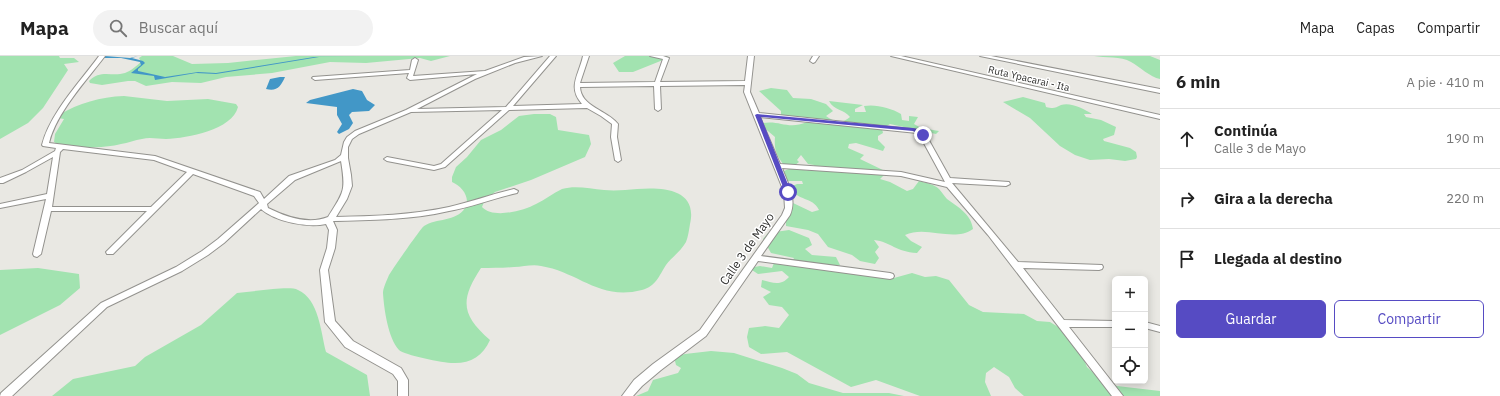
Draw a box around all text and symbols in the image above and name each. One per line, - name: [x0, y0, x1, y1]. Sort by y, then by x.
- search box: [93, 10, 373, 46]
- text: Mapa: [20, 16, 69, 40]
- icon: search: [107, 17, 129, 39]
- text: Buscar aquí: [139, 18, 218, 37]
- text: Mapa: [1300, 19, 1334, 37]
- text: Capas: [1356, 19, 1395, 37]
- text: Compartir: [1417, 19, 1480, 37]
- street label: Ruta Ypacarai - Ita: [987, 63, 1072, 94]
- text: 6 min: [1176, 71, 1220, 93]
- text: A pie · 410 m: [1406, 74, 1484, 91]
- text: Continúa: [1214, 121, 1278, 140]
- route end: [914, 126, 932, 144]
- icon: ahead: [1176, 128, 1198, 150]
- text: 190 m: [1446, 130, 1484, 147]
- text: Calle 3 de Mayo: [1214, 140, 1306, 157]
- route start: [779, 183, 797, 201]
- icon: right: [1176, 188, 1198, 210]
- text: Gira a la derecha: [1214, 189, 1333, 208]
- text: 220 m: [1446, 190, 1484, 207]
- street label: Calle 3 de Mayo: [716, 209, 777, 288]
- icon: arrive: [1176, 248, 1198, 270]
- text: Llegada al destino: [1214, 249, 1342, 268]
- map controls: [1112, 276, 1148, 384]
- button: +: [1112, 276, 1148, 312]
- button: Guardar: [1176, 300, 1326, 338]
- button: Compartir: [1334, 300, 1484, 338]
- button: −: [1112, 312, 1148, 348]
- button: locate: [1112, 348, 1148, 384]

